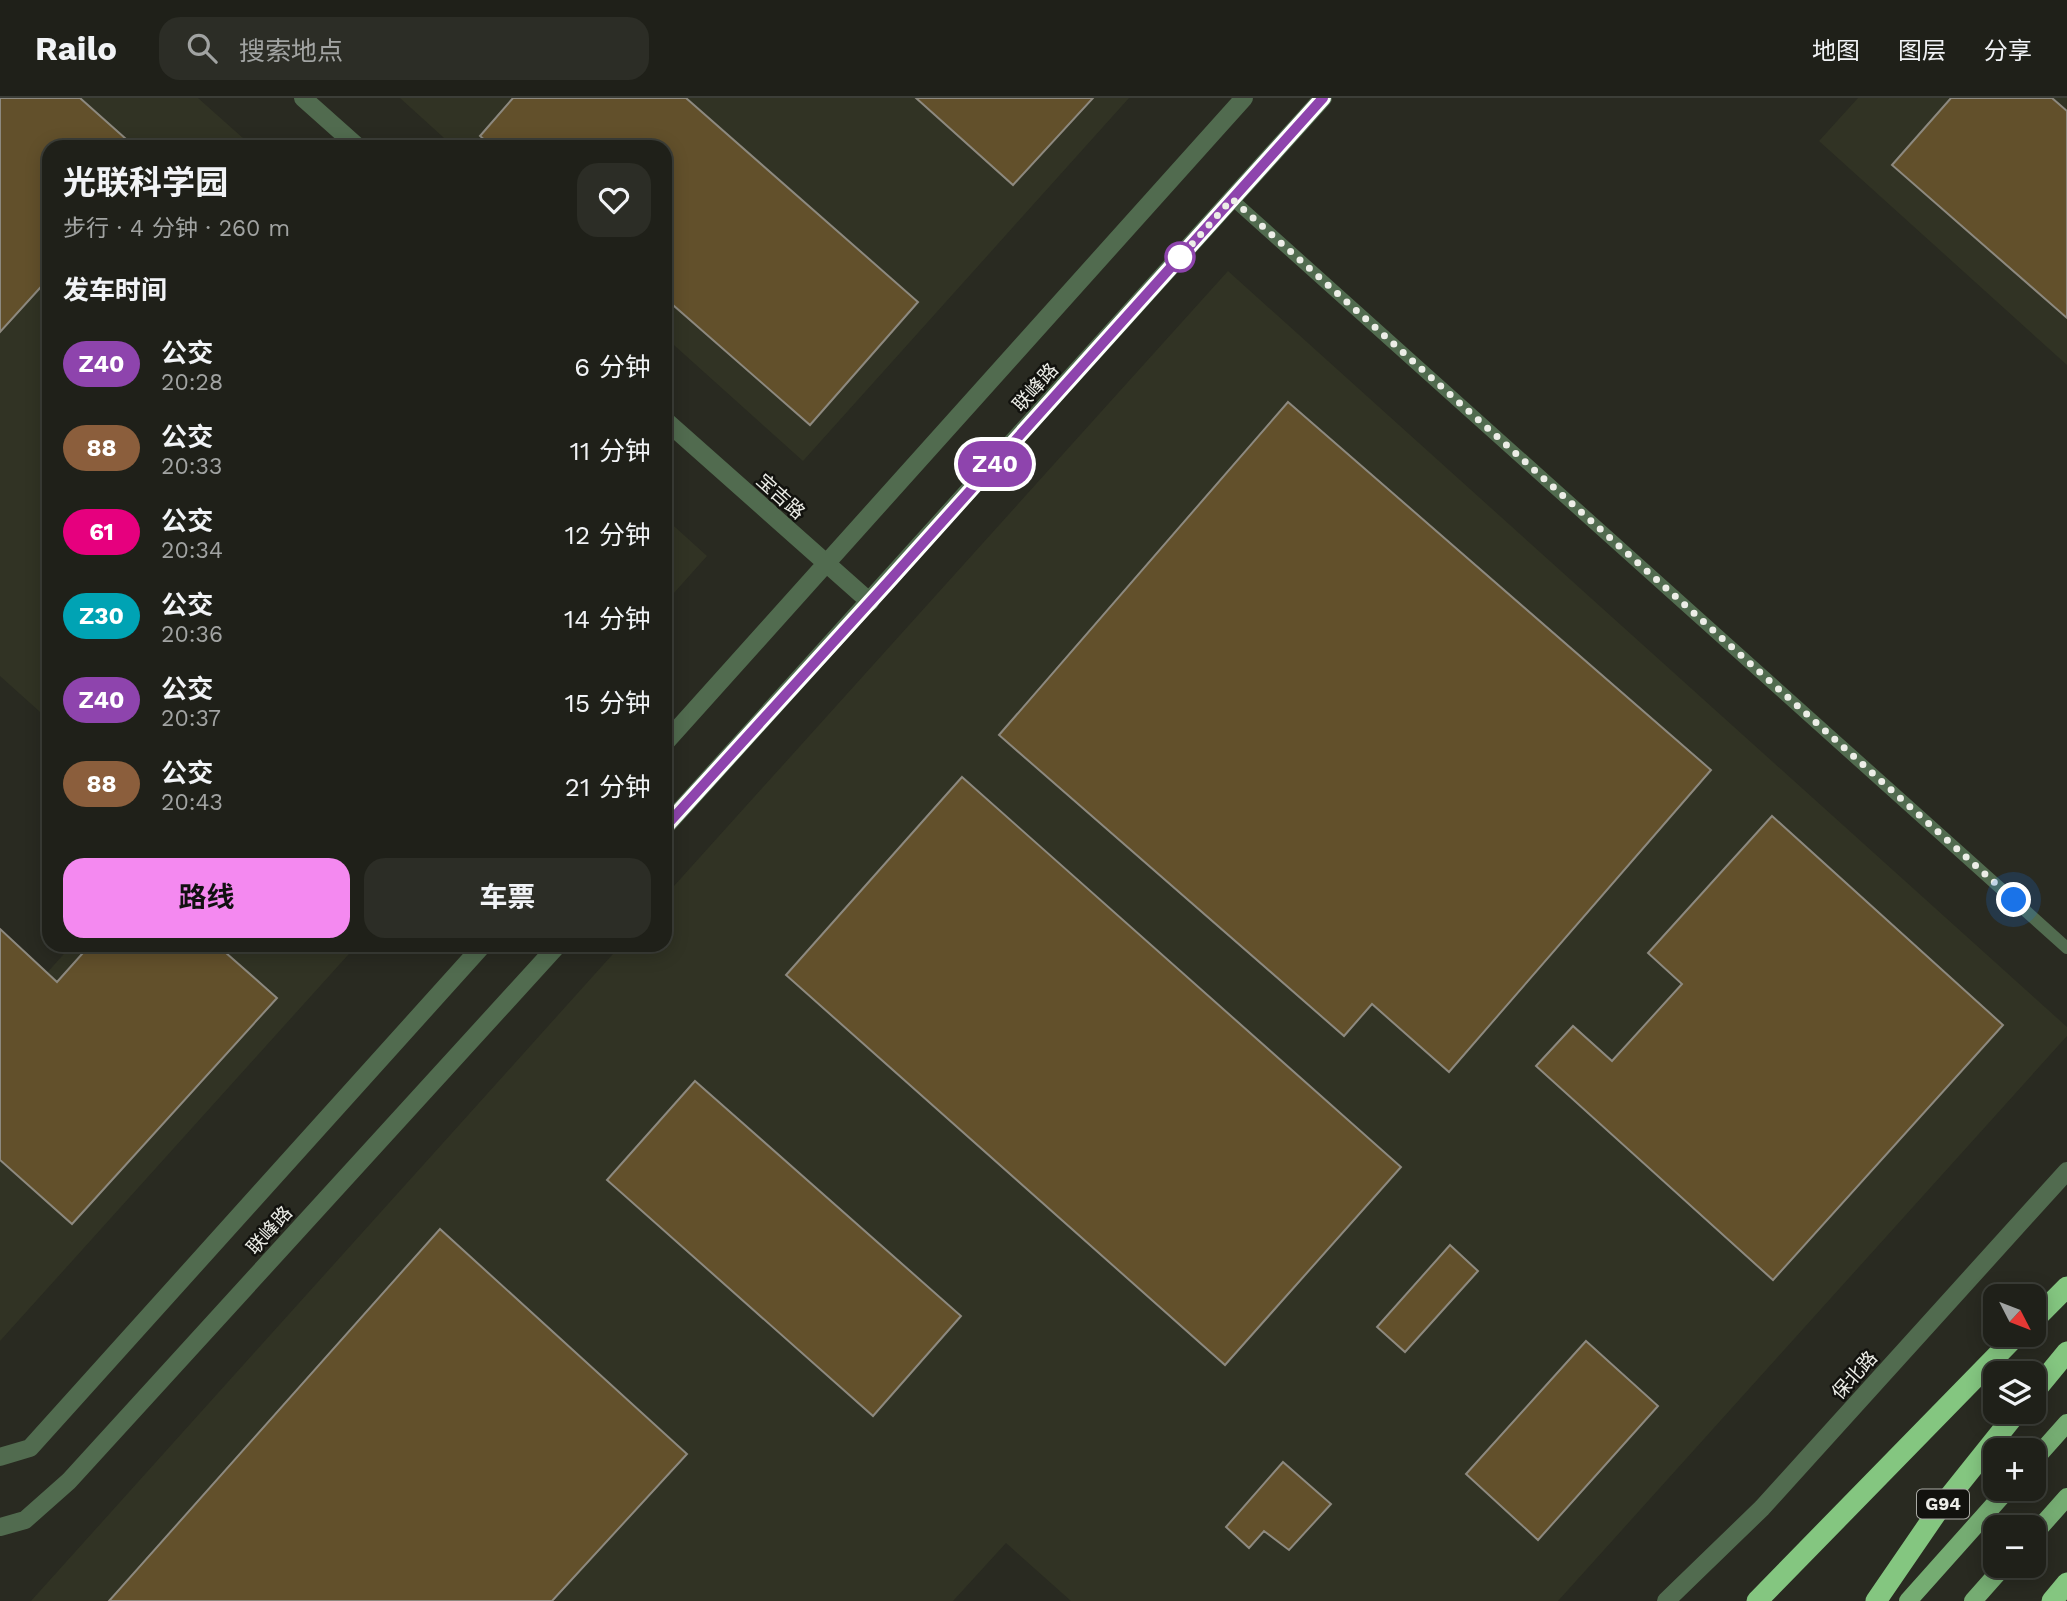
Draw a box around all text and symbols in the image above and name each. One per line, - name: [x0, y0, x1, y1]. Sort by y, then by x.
- search box: [159, 17, 649, 80]
- text: Railo: [35, 29, 117, 68]
- icon: search: [183, 29, 221, 67]
- text: 搜索地点: [239, 36, 343, 66]
- text: 地图: [1812, 37, 1860, 65]
- text: 图层: [1898, 37, 1946, 65]
- text: 分享: [1984, 37, 2032, 65]
- text: 光联科学园: [63, 163, 228, 202]
- button: heart: [577, 163, 651, 237]
- text: 步行 · 4 分钟 · 260 m: [63, 215, 290, 242]
- unlabelled marker: [1165, 242, 1195, 272]
- text: 发车时间: [63, 275, 167, 305]
- text: 公交: [161, 338, 213, 368]
- text: Z40: [78, 350, 125, 378]
- text: 6 分钟: [574, 352, 651, 382]
- street label: 联峰路: [1008, 358, 1063, 416]
- text: 20:28: [161, 369, 223, 396]
- text: 公交: [161, 422, 213, 452]
- text: 88: [86, 434, 117, 462]
- text: 11 分钟: [570, 436, 651, 466]
- line badge: Z40: [955, 441, 1035, 487]
- text: Z40: [972, 450, 1018, 478]
- text: 20:33: [161, 453, 222, 480]
- street label: 宝吉路: [752, 469, 810, 524]
- text: 公交: [161, 506, 213, 536]
- text: 61: [89, 518, 114, 546]
- text: 12 分钟: [565, 520, 651, 550]
- text: 20:34: [161, 537, 223, 564]
- text: 公交: [161, 590, 213, 620]
- text: Z30: [79, 602, 124, 630]
- text: 14 分钟: [564, 604, 651, 634]
- text: 20:36: [161, 621, 223, 648]
- text: 公交: [161, 674, 213, 704]
- text: Z40: [78, 686, 125, 714]
- text: 15 分钟: [565, 688, 651, 718]
- text: 20:37: [161, 705, 221, 732]
- text: 公交: [161, 758, 213, 788]
- text: 88: [86, 770, 117, 798]
- text: 21 分钟: [565, 772, 651, 802]
- text: 20:43: [161, 789, 223, 816]
- button: 路线: [63, 858, 350, 938]
- button: 车票: [364, 858, 651, 938]
- your location: [1996, 882, 2031, 917]
- street label: 联峰路: [242, 1201, 297, 1259]
- north arrow: [1983, 1284, 2046, 1348]
- map controls: [1983, 1284, 2046, 1578]
- street label: 保北路: [1827, 1346, 1882, 1404]
- button: layers: [1983, 1361, 2046, 1424]
- button: +: [1983, 1438, 2046, 1501]
- road number: G94: [1917, 1490, 1969, 1518]
- button: −: [1983, 1515, 2046, 1578]

